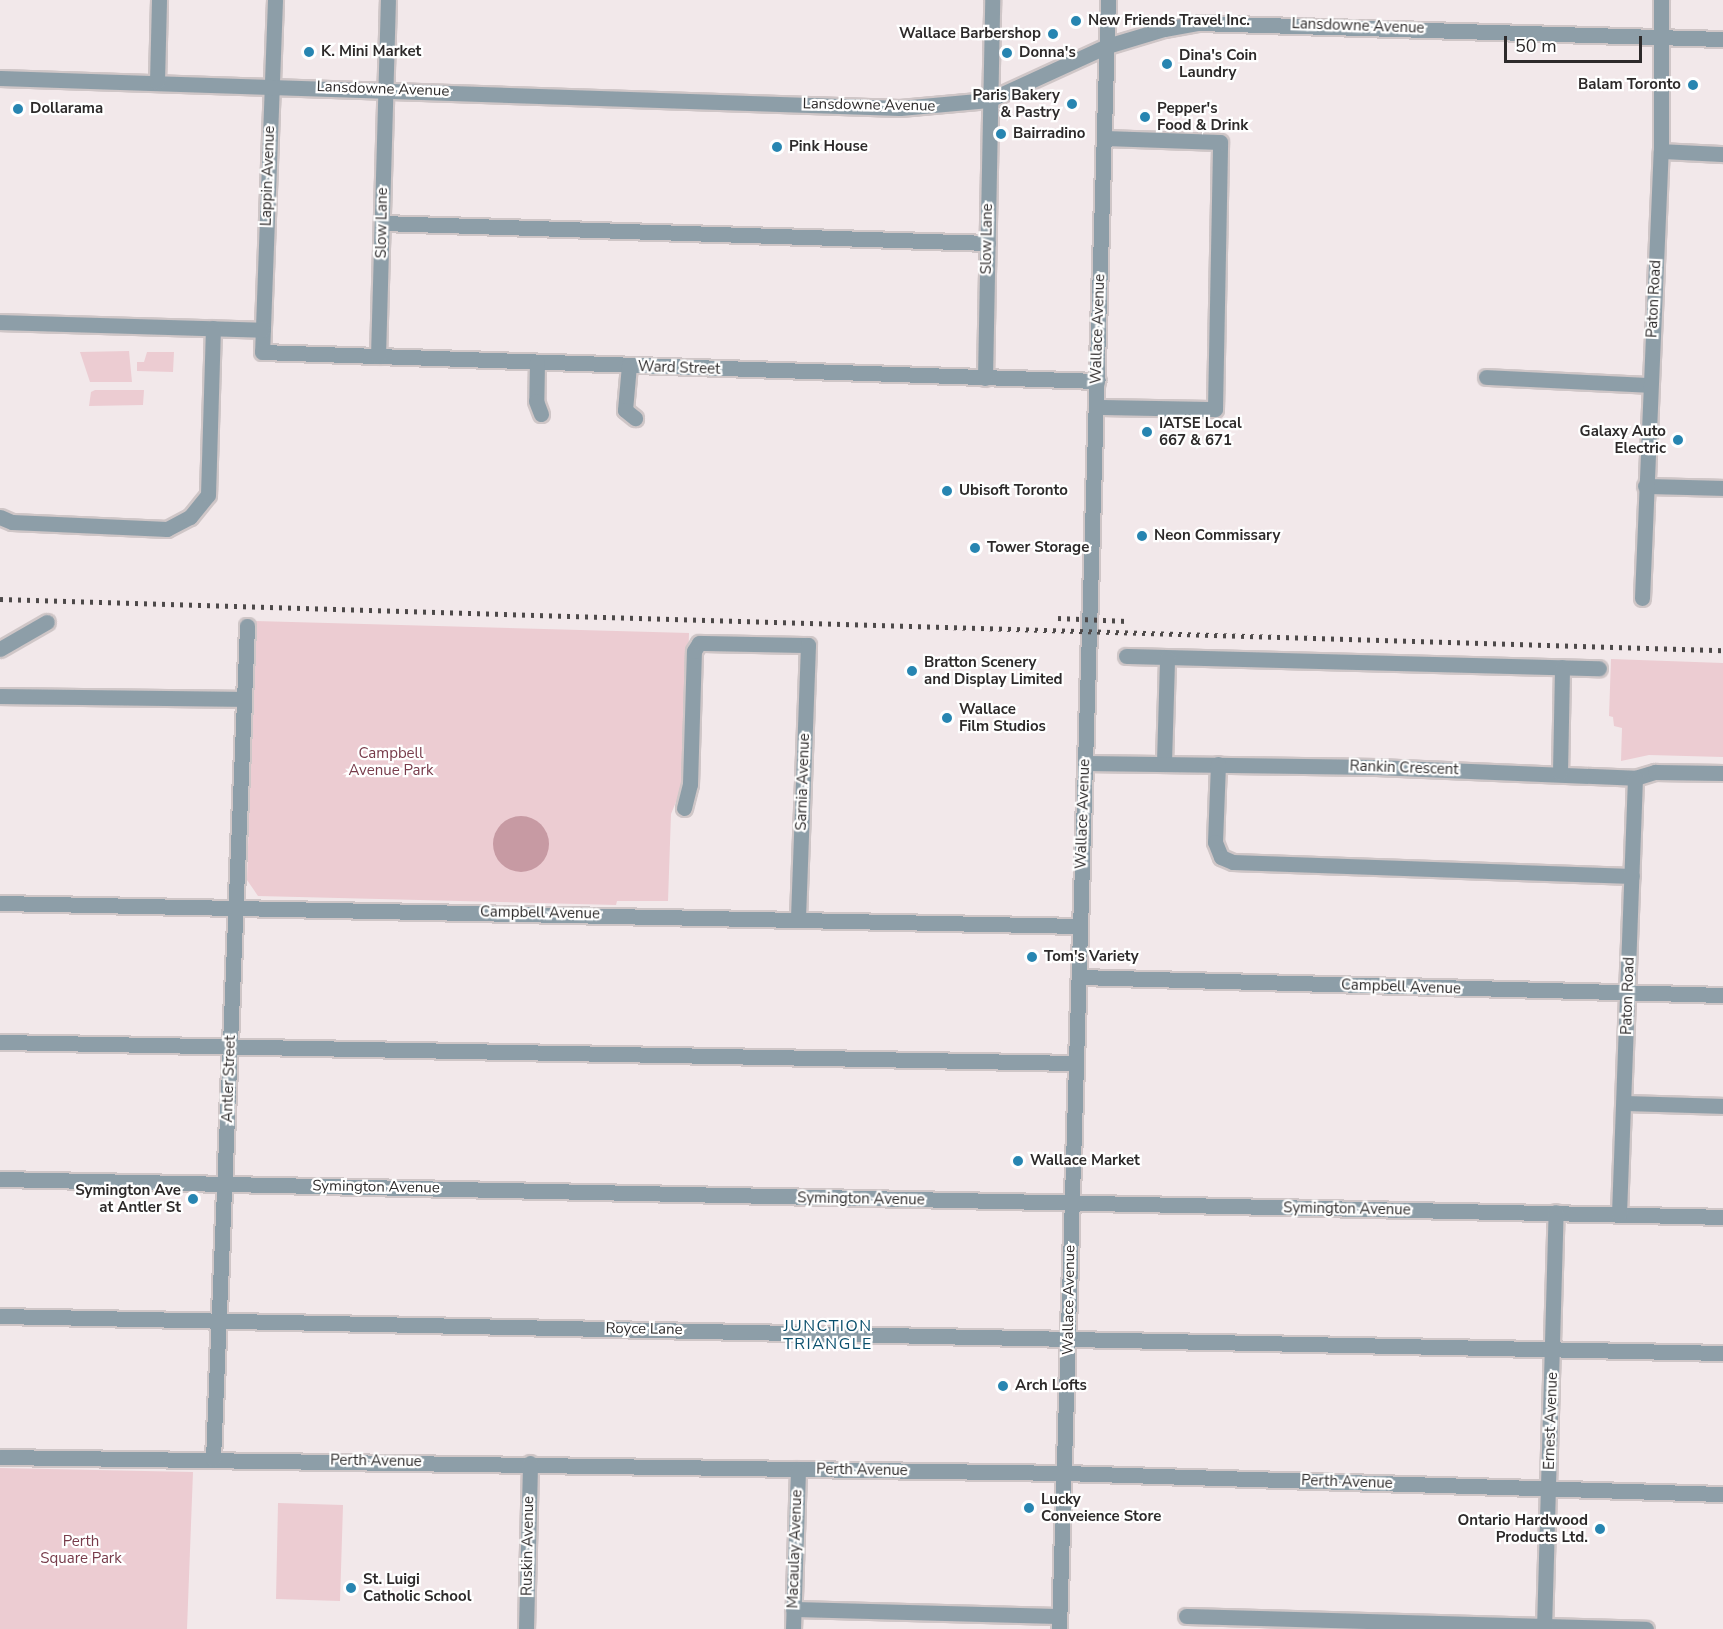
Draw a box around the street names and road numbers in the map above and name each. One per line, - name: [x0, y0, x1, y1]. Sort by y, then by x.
- street label: Lansdowne Avenue: [1291, 15, 1425, 37]
- street label: Lansdowne Avenue: [316, 78, 450, 100]
- street label: Lansdowne Avenue: [802, 95, 936, 115]
- street label: Lappin Avenue: [257, 125, 279, 227]
- street label: Slow Lane: [372, 187, 392, 259]
- street label: Slow Lane: [977, 203, 997, 275]
- street label: Paton Road: [1643, 260, 1665, 338]
- street label: Wallace Avenue: [1087, 274, 1109, 384]
- street label: Ward Street: [638, 358, 720, 378]
- street label: Sarnia Avenue: [792, 733, 814, 831]
- street label: Rankin Crescent: [1349, 757, 1459, 779]
- street label: Wallace Avenue: [1072, 759, 1094, 869]
- street label: Campbell Avenue: [480, 903, 600, 923]
- street label: Paton Road: [1618, 957, 1638, 1035]
- street label: Campbell Avenue: [1341, 976, 1461, 998]
- street label: Antler Street: [218, 1035, 240, 1123]
- street label: Symington Avenue: [312, 1177, 440, 1197]
- street label: Symington Avenue: [797, 1189, 925, 1209]
- street label: Symington Avenue: [1283, 1199, 1411, 1219]
- street label: Wallace Avenue: [1059, 1245, 1079, 1355]
- street label: Royce Lane: [605, 1319, 683, 1339]
- street label: Ernest Avenue: [1540, 1372, 1562, 1470]
- street label: Perth Avenue: [330, 1451, 422, 1471]
- street label: Perth Avenue: [816, 1460, 908, 1480]
- street label: Perth Avenue: [1301, 1471, 1393, 1493]
- street label: Macaulay Avenue: [784, 1489, 806, 1609]
- street label: Ruskin Avenue: [518, 1496, 538, 1596]

